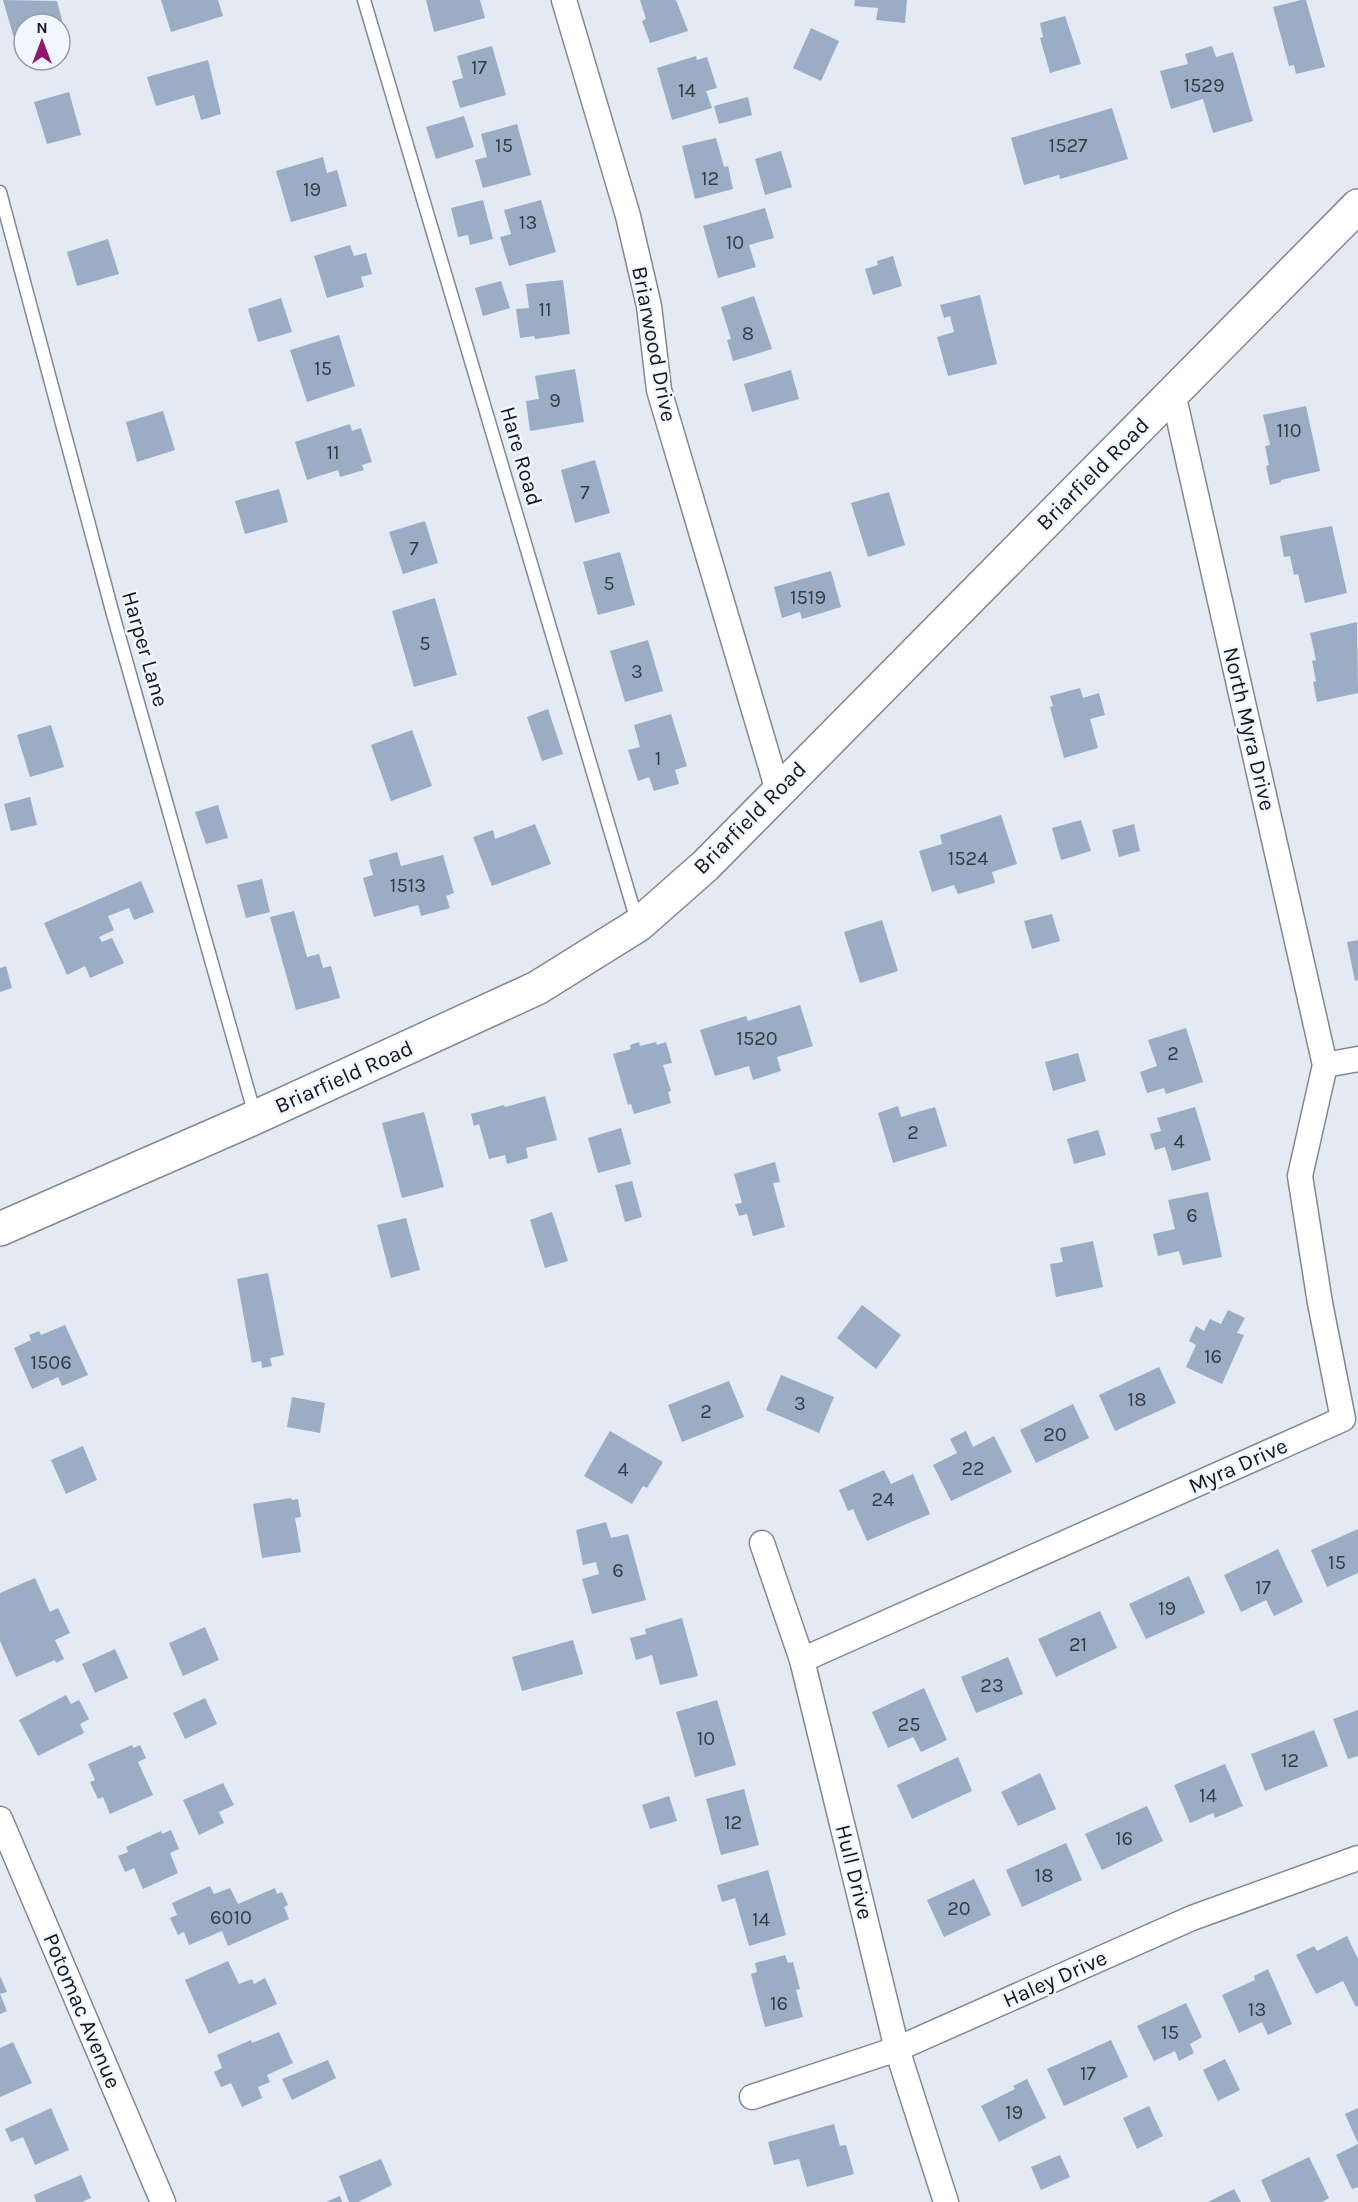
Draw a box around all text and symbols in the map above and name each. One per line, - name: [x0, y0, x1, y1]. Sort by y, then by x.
- north arrow: [12, 12, 72, 72]
- text: N: [36, 18, 48, 37]
- house number: 17: [471, 56, 488, 79]
- house number: 1529: [1183, 74, 1225, 97]
- house number: 14: [678, 79, 696, 102]
- house number: 15: [495, 134, 513, 157]
- house number: 1527: [1049, 134, 1088, 157]
- house number: 12: [701, 167, 719, 190]
- house number: 19: [303, 178, 321, 201]
- house number: 13: [519, 211, 537, 234]
- house number: 10: [726, 231, 744, 254]
- street label: Briarwood Drive: [626, 264, 682, 424]
- house number: 11: [538, 298, 552, 321]
- house number: 8: [742, 322, 754, 345]
- house number: 15: [314, 357, 332, 380]
- house number: 9: [549, 389, 561, 412]
- street label: Hare Road: [494, 403, 548, 509]
- street label: Briarfield Road: [1031, 412, 1155, 536]
- house number: 110: [1276, 419, 1302, 442]
- house number: 11: [326, 441, 340, 464]
- house number: 7: [580, 481, 590, 504]
- house number: 7: [409, 537, 419, 560]
- house number: 5: [603, 572, 615, 595]
- house number: 1519: [790, 586, 826, 609]
- street label: Harper Lane: [116, 588, 174, 710]
- house number: 5: [419, 632, 431, 655]
- street label: North Myra Drive: [1218, 645, 1280, 813]
- house number: 3: [631, 660, 643, 683]
- house number: 1: [655, 747, 661, 770]
- street label: Briarfield Road: [688, 756, 812, 880]
- house number: 1524: [948, 847, 988, 870]
- house number: 1513: [390, 874, 426, 897]
- house number: 1520: [736, 1027, 778, 1050]
- street label: Briarfield Road: [271, 1035, 417, 1119]
- house number: 2: [1167, 1042, 1179, 1065]
- house number: 2: [907, 1121, 919, 1144]
- house number: 4: [1173, 1130, 1185, 1153]
- house number: 6: [1186, 1204, 1198, 1227]
- house number: 16: [1204, 1345, 1222, 1368]
- house number: 1506: [30, 1351, 72, 1374]
- house number: 18: [1128, 1388, 1146, 1411]
- house number: 3: [794, 1392, 806, 1415]
- house number: 2: [700, 1400, 712, 1423]
- house number: 20: [1043, 1423, 1067, 1446]
- street label: Myra Drive: [1185, 1433, 1291, 1499]
- house number: 22: [961, 1457, 985, 1480]
- house number: 4: [617, 1458, 629, 1481]
- house number: 24: [872, 1488, 894, 1511]
- house number: 15: [1328, 1551, 1346, 1574]
- house number: 6: [612, 1559, 624, 1582]
- house number: 17: [1255, 1576, 1272, 1599]
- house number: 19: [1158, 1597, 1176, 1620]
- house number: 21: [1069, 1633, 1087, 1656]
- house number: 23: [980, 1674, 1004, 1697]
- house number: 25: [898, 1713, 920, 1736]
- house number: 10: [697, 1727, 715, 1750]
- house number: 12: [1281, 1749, 1299, 1772]
- house number: 14: [1199, 1784, 1217, 1807]
- house number: 12: [724, 1811, 742, 1834]
- street label: Hull Drive: [830, 1822, 878, 1922]
- house number: 16: [1115, 1827, 1133, 1850]
- house number: 18: [1035, 1864, 1053, 1887]
- house number: 20: [947, 1897, 971, 1920]
- house number: 6010: [210, 1906, 252, 1929]
- house number: 14: [752, 1908, 770, 1931]
- street label: Potomac Avenue: [38, 1929, 126, 2093]
- street label: Haley Drive: [999, 1945, 1111, 2013]
- house number: 16: [770, 1992, 788, 2015]
- house number: 13: [1248, 1998, 1266, 2021]
- house number: 15: [1161, 2021, 1179, 2044]
- house number: 17: [1080, 2062, 1097, 2085]
- house number: 19: [1005, 2101, 1023, 2124]

